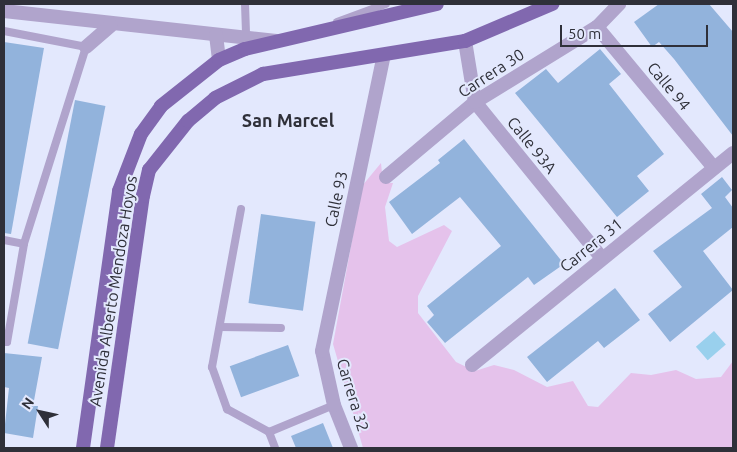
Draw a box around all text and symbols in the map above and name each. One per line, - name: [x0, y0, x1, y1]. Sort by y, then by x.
- scale bar: [562, 15, 710, 47]
- text: 50 m: [568, 25, 601, 42]
- street label: Carrera 30: [454, 45, 528, 101]
- street label: Calle 94: [643, 58, 695, 114]
- district label: San Marcel: [242, 109, 334, 131]
- street label: Calle 93A: [503, 113, 561, 177]
- street label: Calle 93: [321, 169, 351, 229]
- street label: Avenida Alberto Mendoza Hoyos: [85, 174, 141, 408]
- street label: Carrera 31: [556, 214, 626, 276]
- street label: Carrera 32: [333, 356, 373, 434]
- north arrow: [15, 387, 65, 437]
- text: N: [18, 395, 37, 412]

